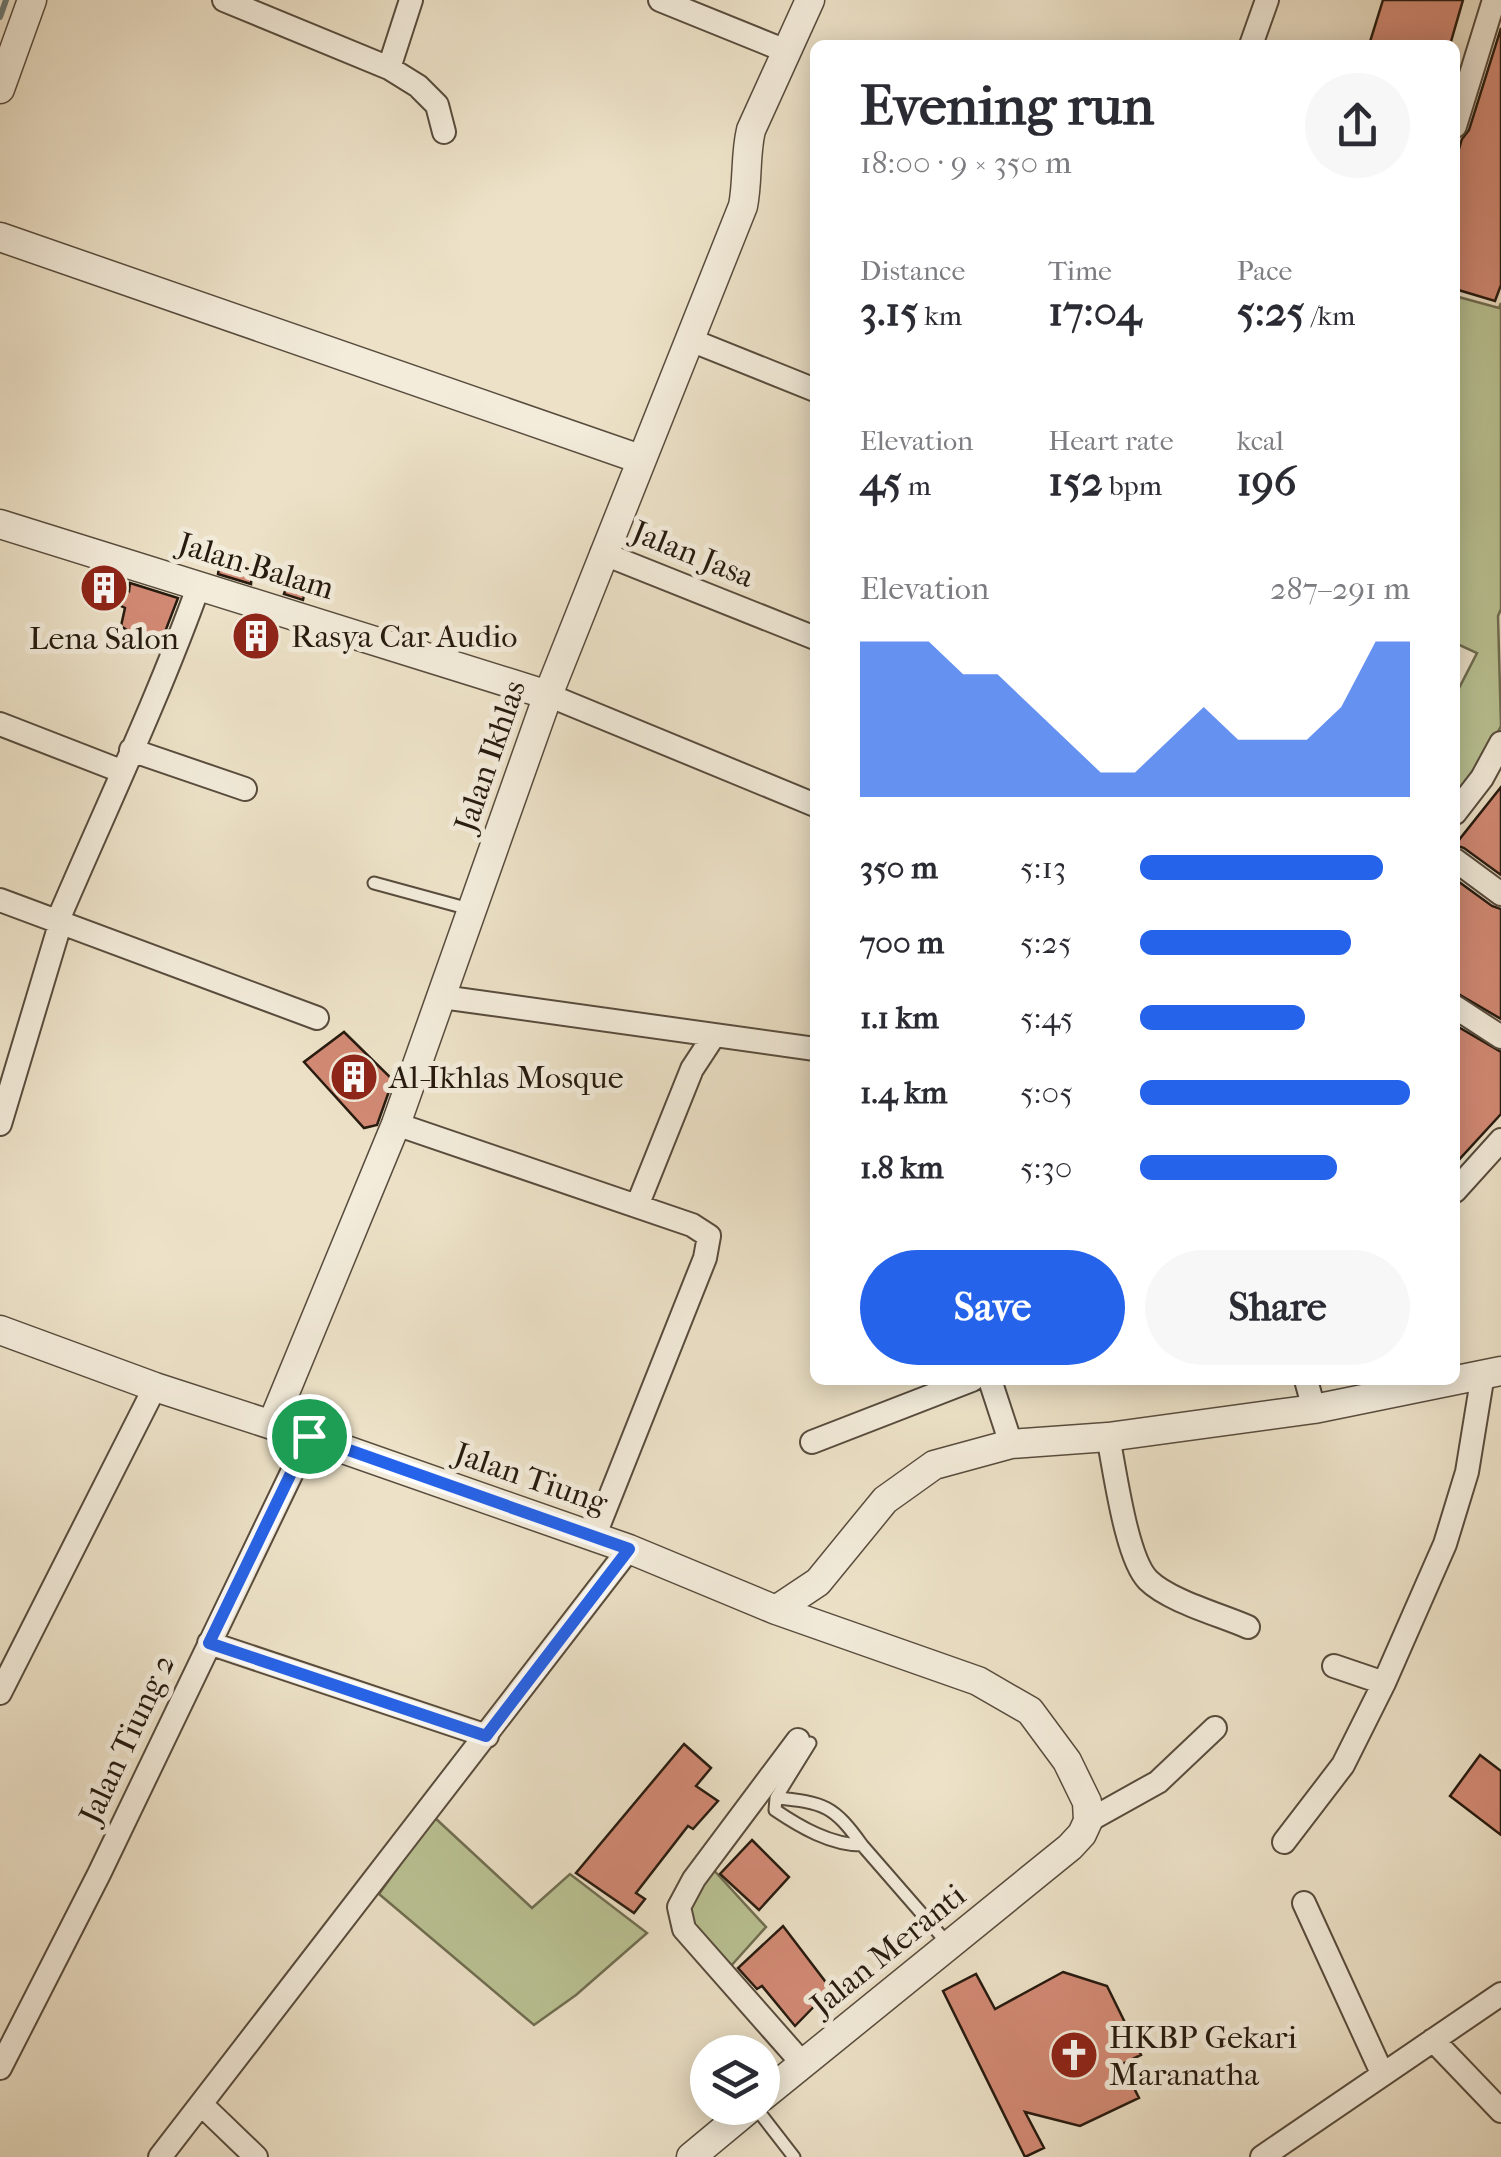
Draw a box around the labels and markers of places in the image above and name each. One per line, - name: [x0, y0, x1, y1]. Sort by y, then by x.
- building icon: Lena Salon: [78, 562, 130, 614]
- building icon: Rasya Car Audio: [230, 610, 282, 662]
- place label: Rasya Car Audio: [291, 618, 518, 655]
- place label: Lena Salon: [29, 620, 179, 657]
- building icon: Al-Ikhlas Mosque: [328, 1051, 380, 1103]
- place label: Al-Ikhlas Mosque: [387, 1059, 624, 1096]
- pin: [267, 1394, 352, 1479]
- place label: HKBP Gekari Maranatha: [1109, 2019, 1298, 2093]
- church icon: HKBP Gekari Maranatha: [1048, 2029, 1100, 2081]

